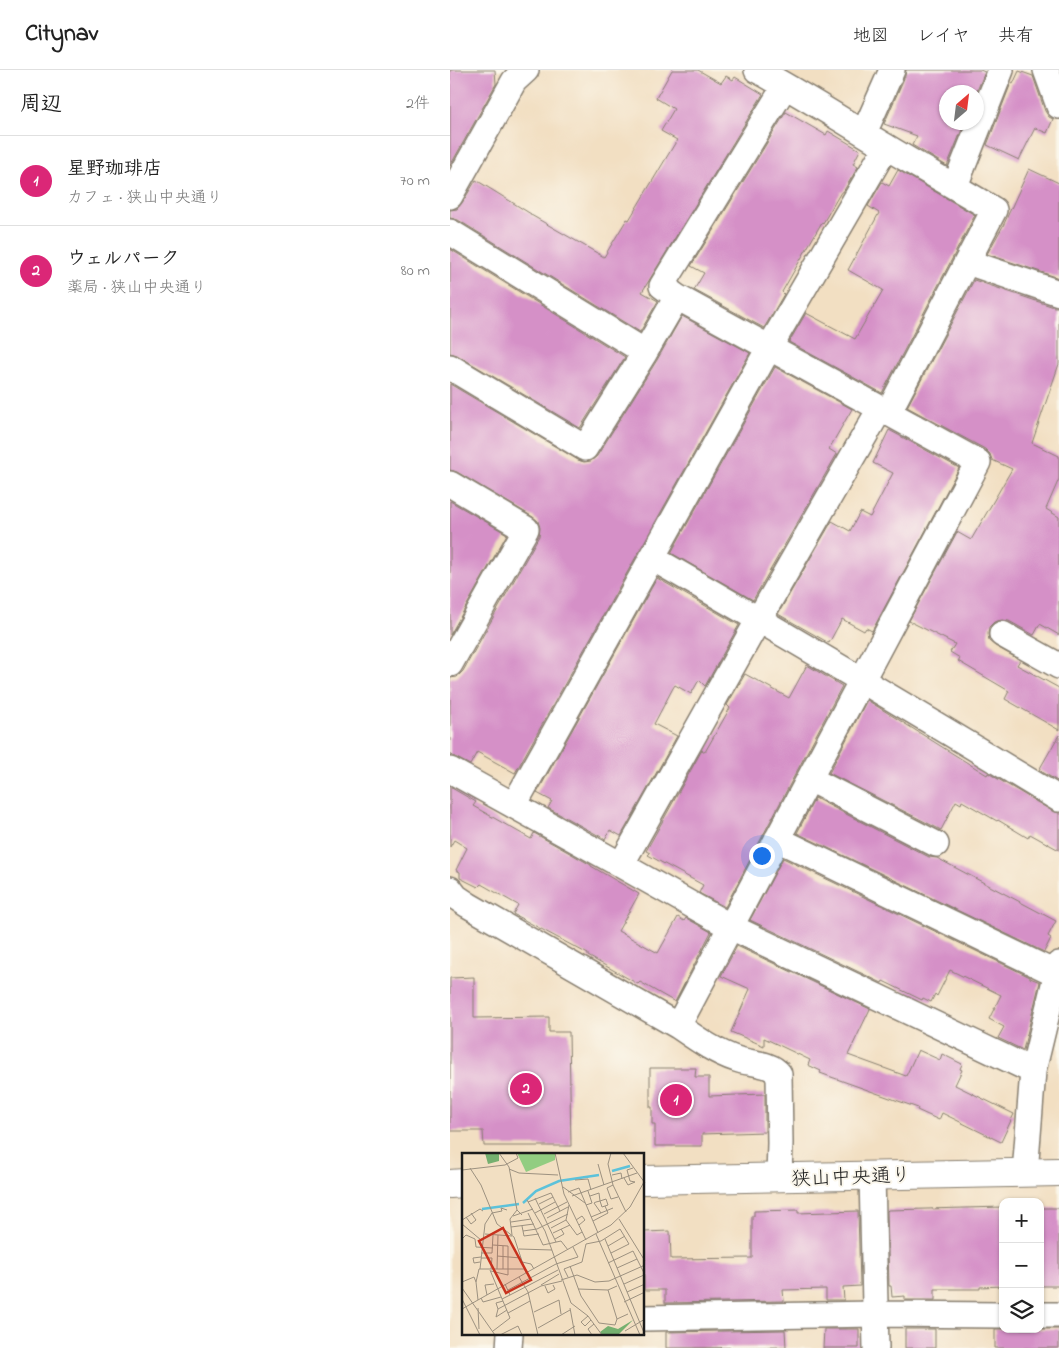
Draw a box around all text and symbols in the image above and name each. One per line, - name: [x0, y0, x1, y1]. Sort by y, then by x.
- text: Citynav: [25, 17, 98, 52]
- text: 地図: [853, 24, 889, 50]
- text: レイヤ: [917, 24, 970, 50]
- text: 共有: [998, 24, 1034, 50]
- north arrow: [939, 85, 984, 130]
- text: 周辺: [20, 90, 62, 120]
- text: 2件: [406, 92, 430, 116]
- text: 星野珈琲店: [67, 156, 162, 183]
- text: 1: [33, 169, 39, 193]
- text: 70 m: [400, 169, 430, 193]
- text: カフェ · 狭山中央通り: [67, 186, 222, 210]
- text: ウェルパーク: [67, 246, 179, 273]
- text: 2: [32, 259, 40, 283]
- text: 80 m: [401, 259, 430, 283]
- text: 薬局 · 狭山中央通り: [67, 276, 206, 300]
- your location: [749, 843, 775, 869]
- pin: 2: [510, 1070, 542, 1108]
- pin: 1: [660, 1081, 692, 1119]
- inset map: [462, 1153, 645, 1336]
- street label: 狭山中央通り: [791, 1162, 912, 1195]
- map controls: [999, 1198, 1044, 1333]
- button: +: [999, 1198, 1044, 1243]
- button: −: [999, 1243, 1044, 1288]
- button: layers: [999, 1288, 1044, 1333]

